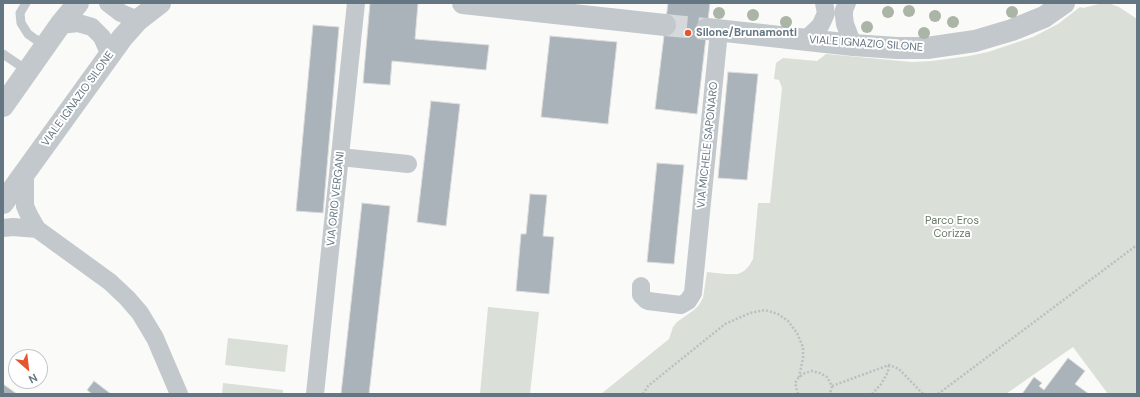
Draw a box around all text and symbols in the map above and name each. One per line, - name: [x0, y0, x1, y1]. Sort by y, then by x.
- place label: Silone/Brunamonti: [696, 26, 797, 40]
- marker: Silone/Brunamonti: [683, 28, 693, 38]
- street label: VIALE IGNAZIO SILONE: [809, 33, 923, 55]
- street label: VIALE IGNAZIO SILONE: [39, 49, 117, 149]
- street label: VIA MICHELE SAPONARO: [695, 81, 721, 209]
- street label: VIA ORIO VERGANI: [324, 151, 348, 247]
- park label: Parco Eros Corizza: [925, 214, 979, 240]
- north arrow: [8, 349, 48, 389]
- text: N: [26, 371, 40, 387]

